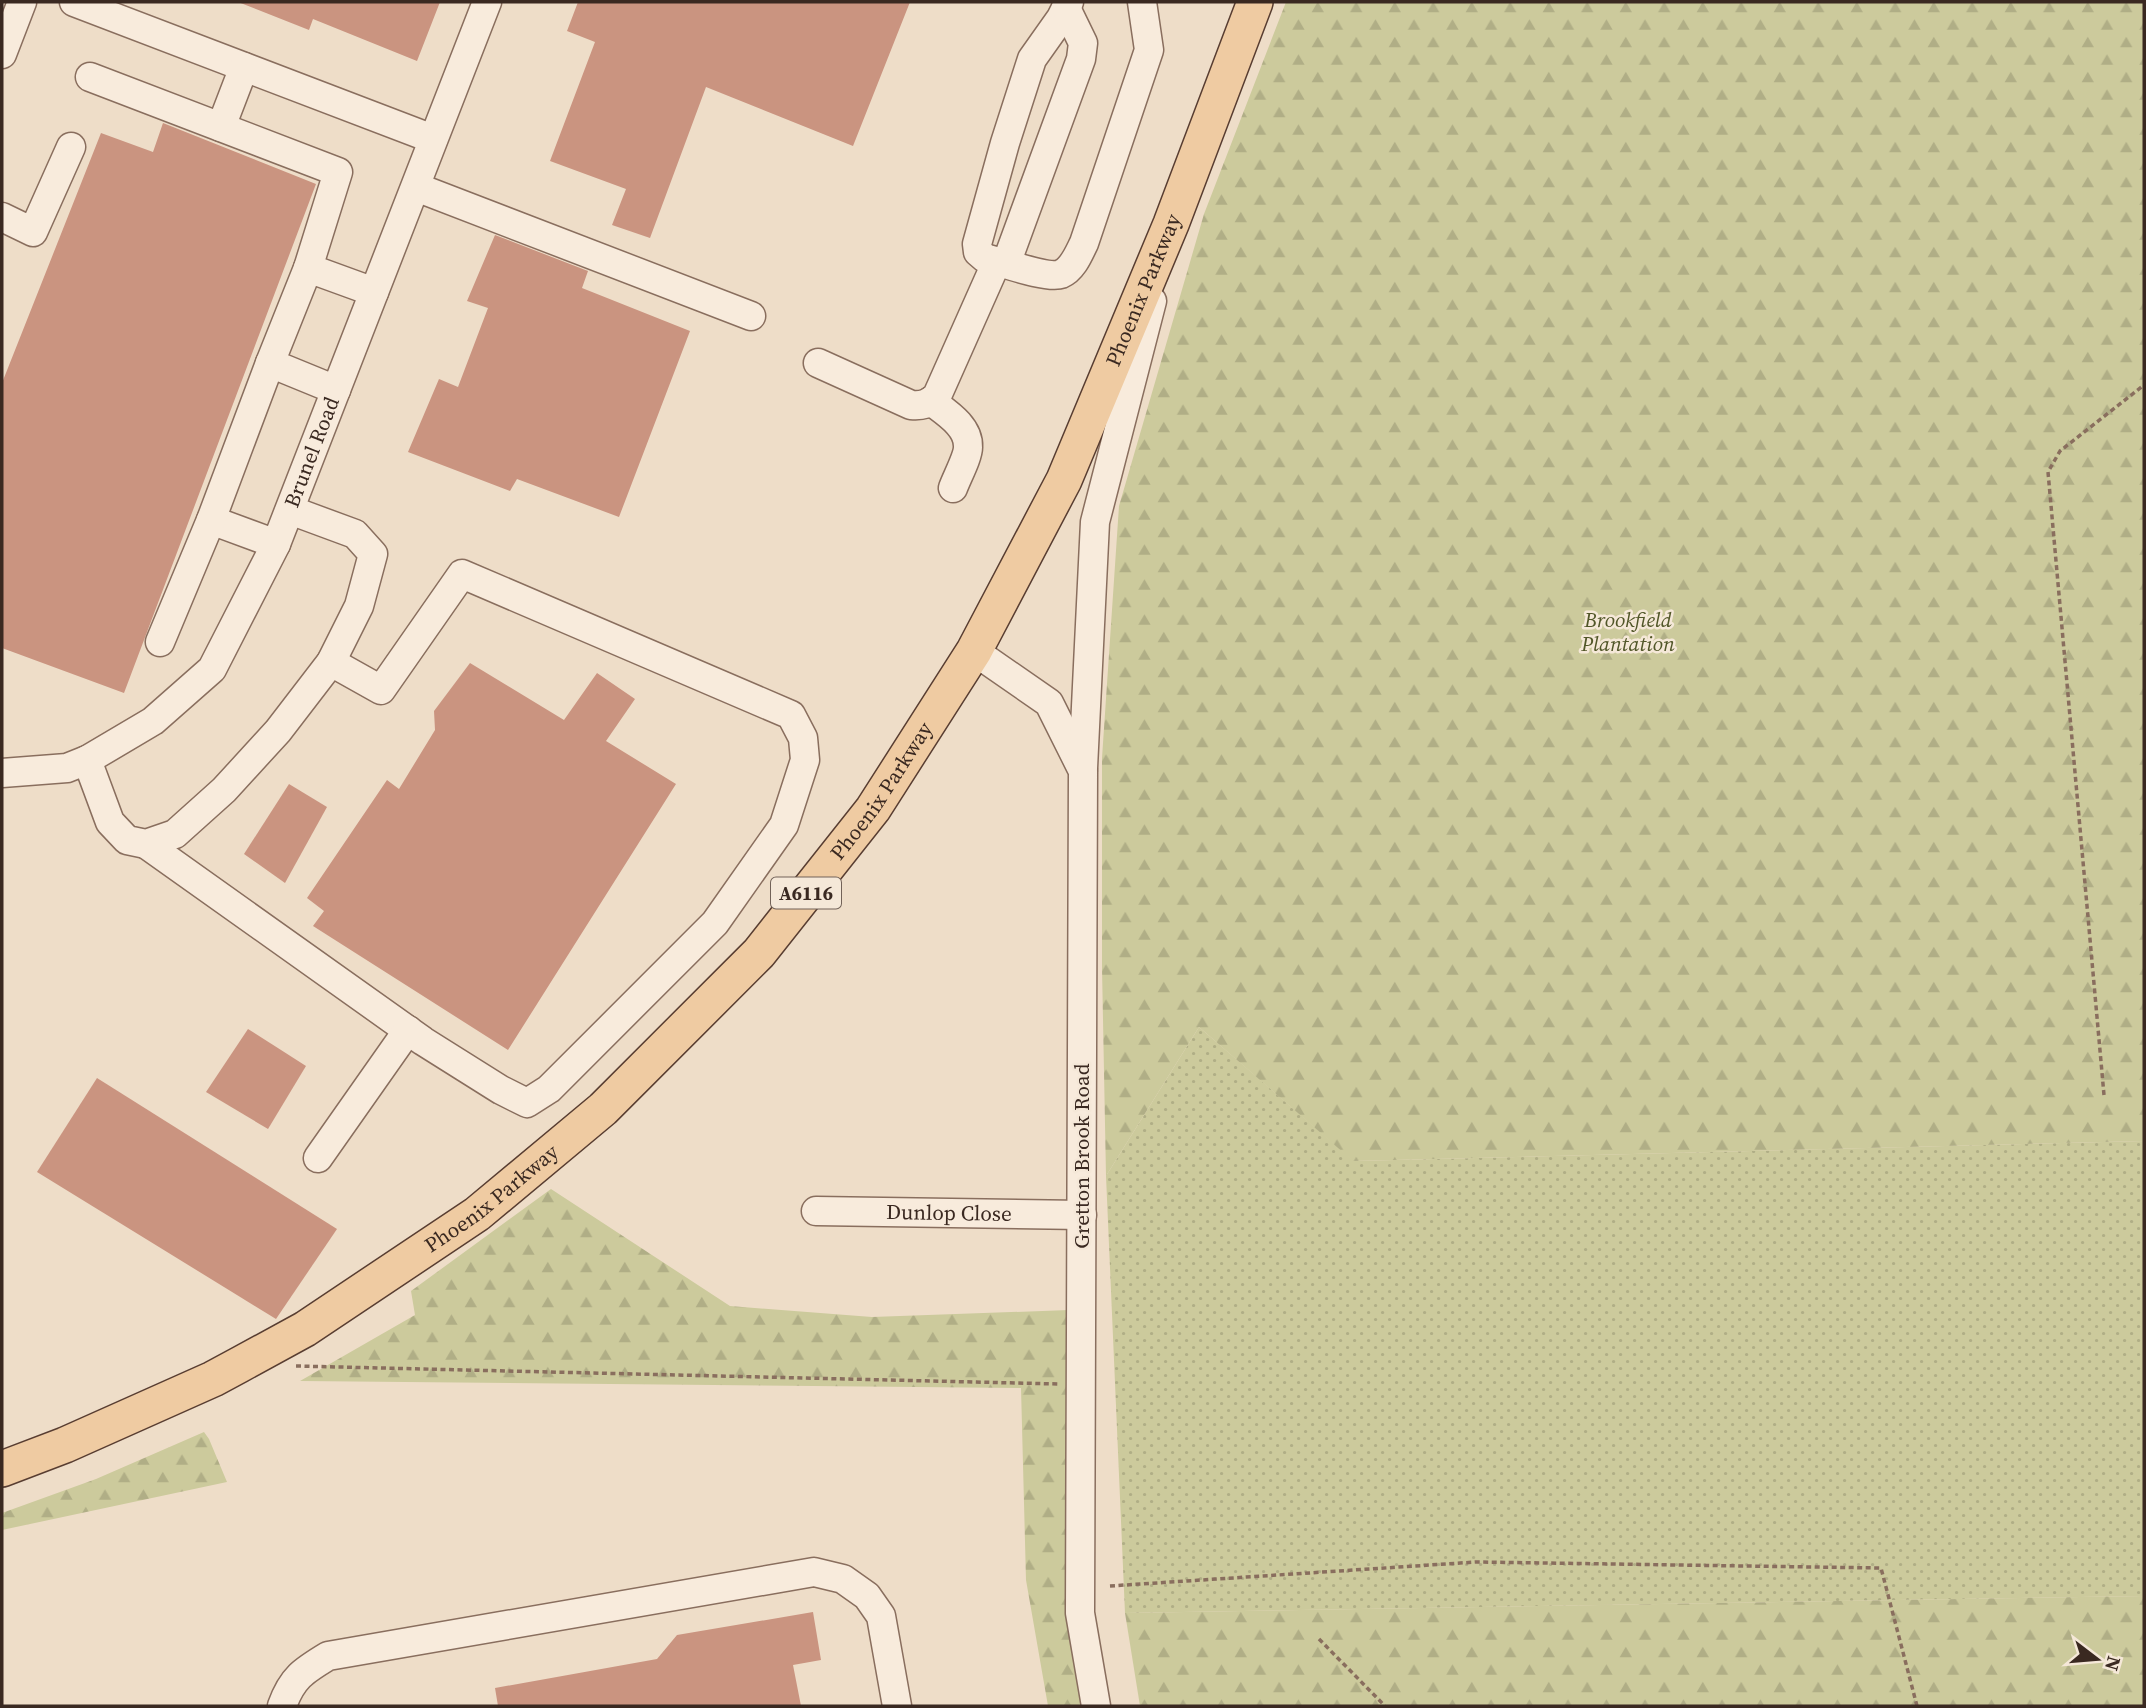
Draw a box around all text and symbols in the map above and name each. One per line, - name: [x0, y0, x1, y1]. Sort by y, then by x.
- street label: Phoenix Parkway: [1098, 210, 1188, 370]
- street label: Brunel Road: [277, 392, 346, 511]
- park label: Brookfield Plantation: [1580, 605, 1675, 658]
- street label: Phoenix Parkway: [823, 716, 939, 866]
- road number: A6116: [771, 878, 841, 908]
- street label: Gretton Brook Road: [1067, 1063, 1096, 1249]
- street label: Phoenix Parkway: [419, 1137, 565, 1259]
- street label: Dunlop Close: [886, 1197, 1012, 1228]
- north arrow: [2062, 1624, 2132, 1694]
- text: N: [2099, 1653, 2128, 1674]

